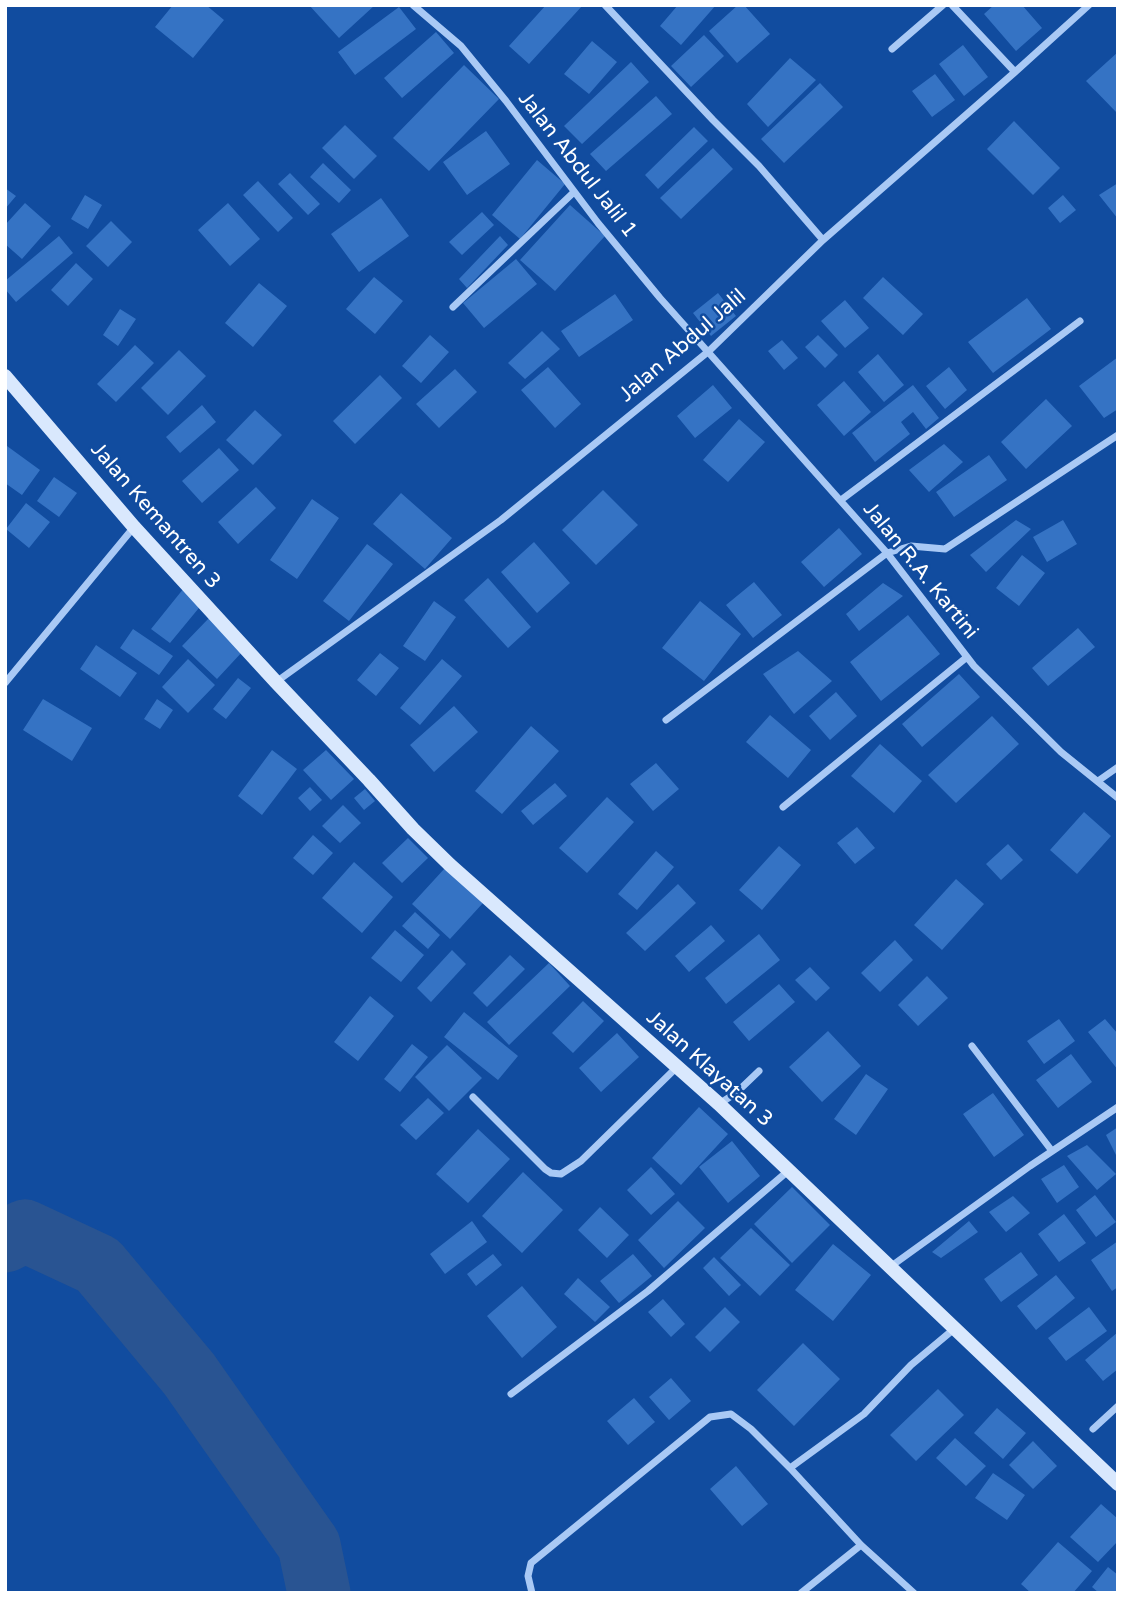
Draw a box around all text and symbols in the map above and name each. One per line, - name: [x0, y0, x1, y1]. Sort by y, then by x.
- street label: Jalan Abdul Jalil 1: [512, 87, 642, 243]
- street label: Jalan Abdul Jalil: [614, 284, 752, 408]
- street label: Jalan Kemantren 3: [85, 438, 225, 594]
- street label: Jalan R.A. Kartini: [857, 497, 983, 645]
- street label: Jalan Klayatan 3: [640, 1006, 778, 1132]

